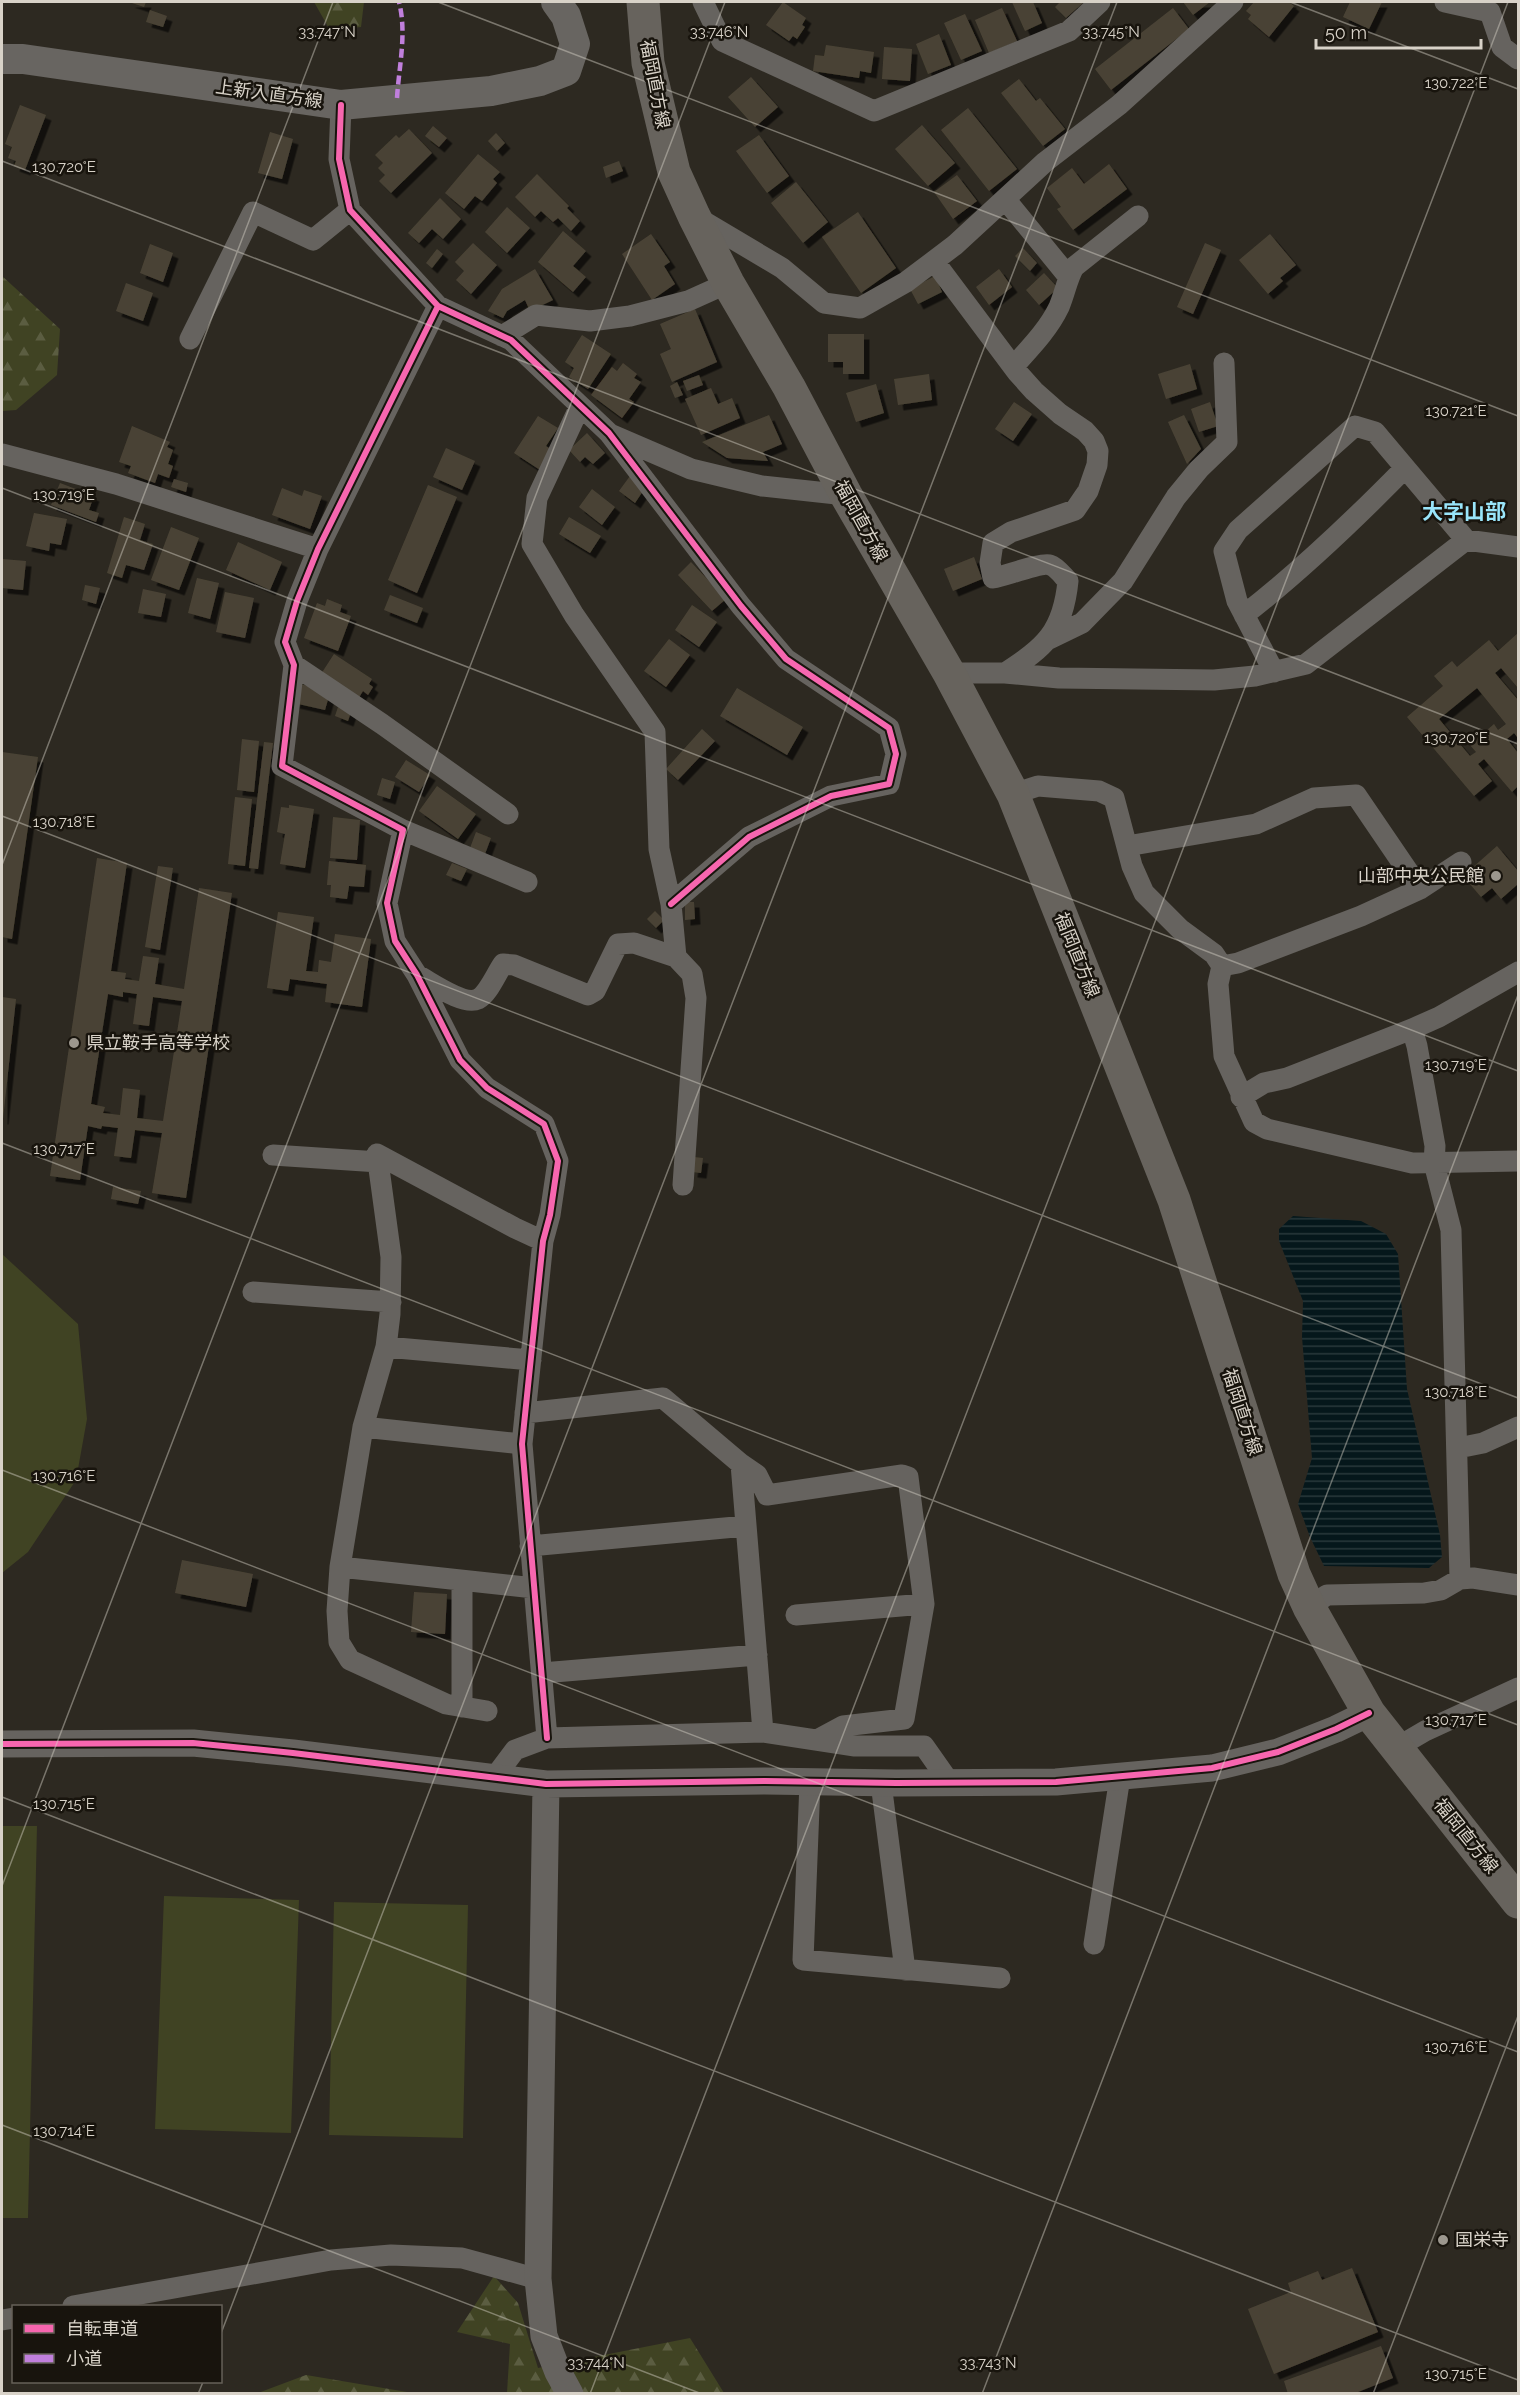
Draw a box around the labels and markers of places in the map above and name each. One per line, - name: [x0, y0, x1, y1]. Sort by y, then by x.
- place label: 山部中央公民館: [1358, 865, 1484, 886]
- marker: 山部中央公民館: [1489, 869, 1503, 883]
- place label: 県立鞍手高等学校: [86, 1032, 230, 1053]
- marker: 県立鞍手高等学校: [67, 1036, 81, 1050]
- place label: 国栄寺: [1455, 2229, 1509, 2250]
- marker: 国栄寺: [1436, 2233, 1450, 2247]

